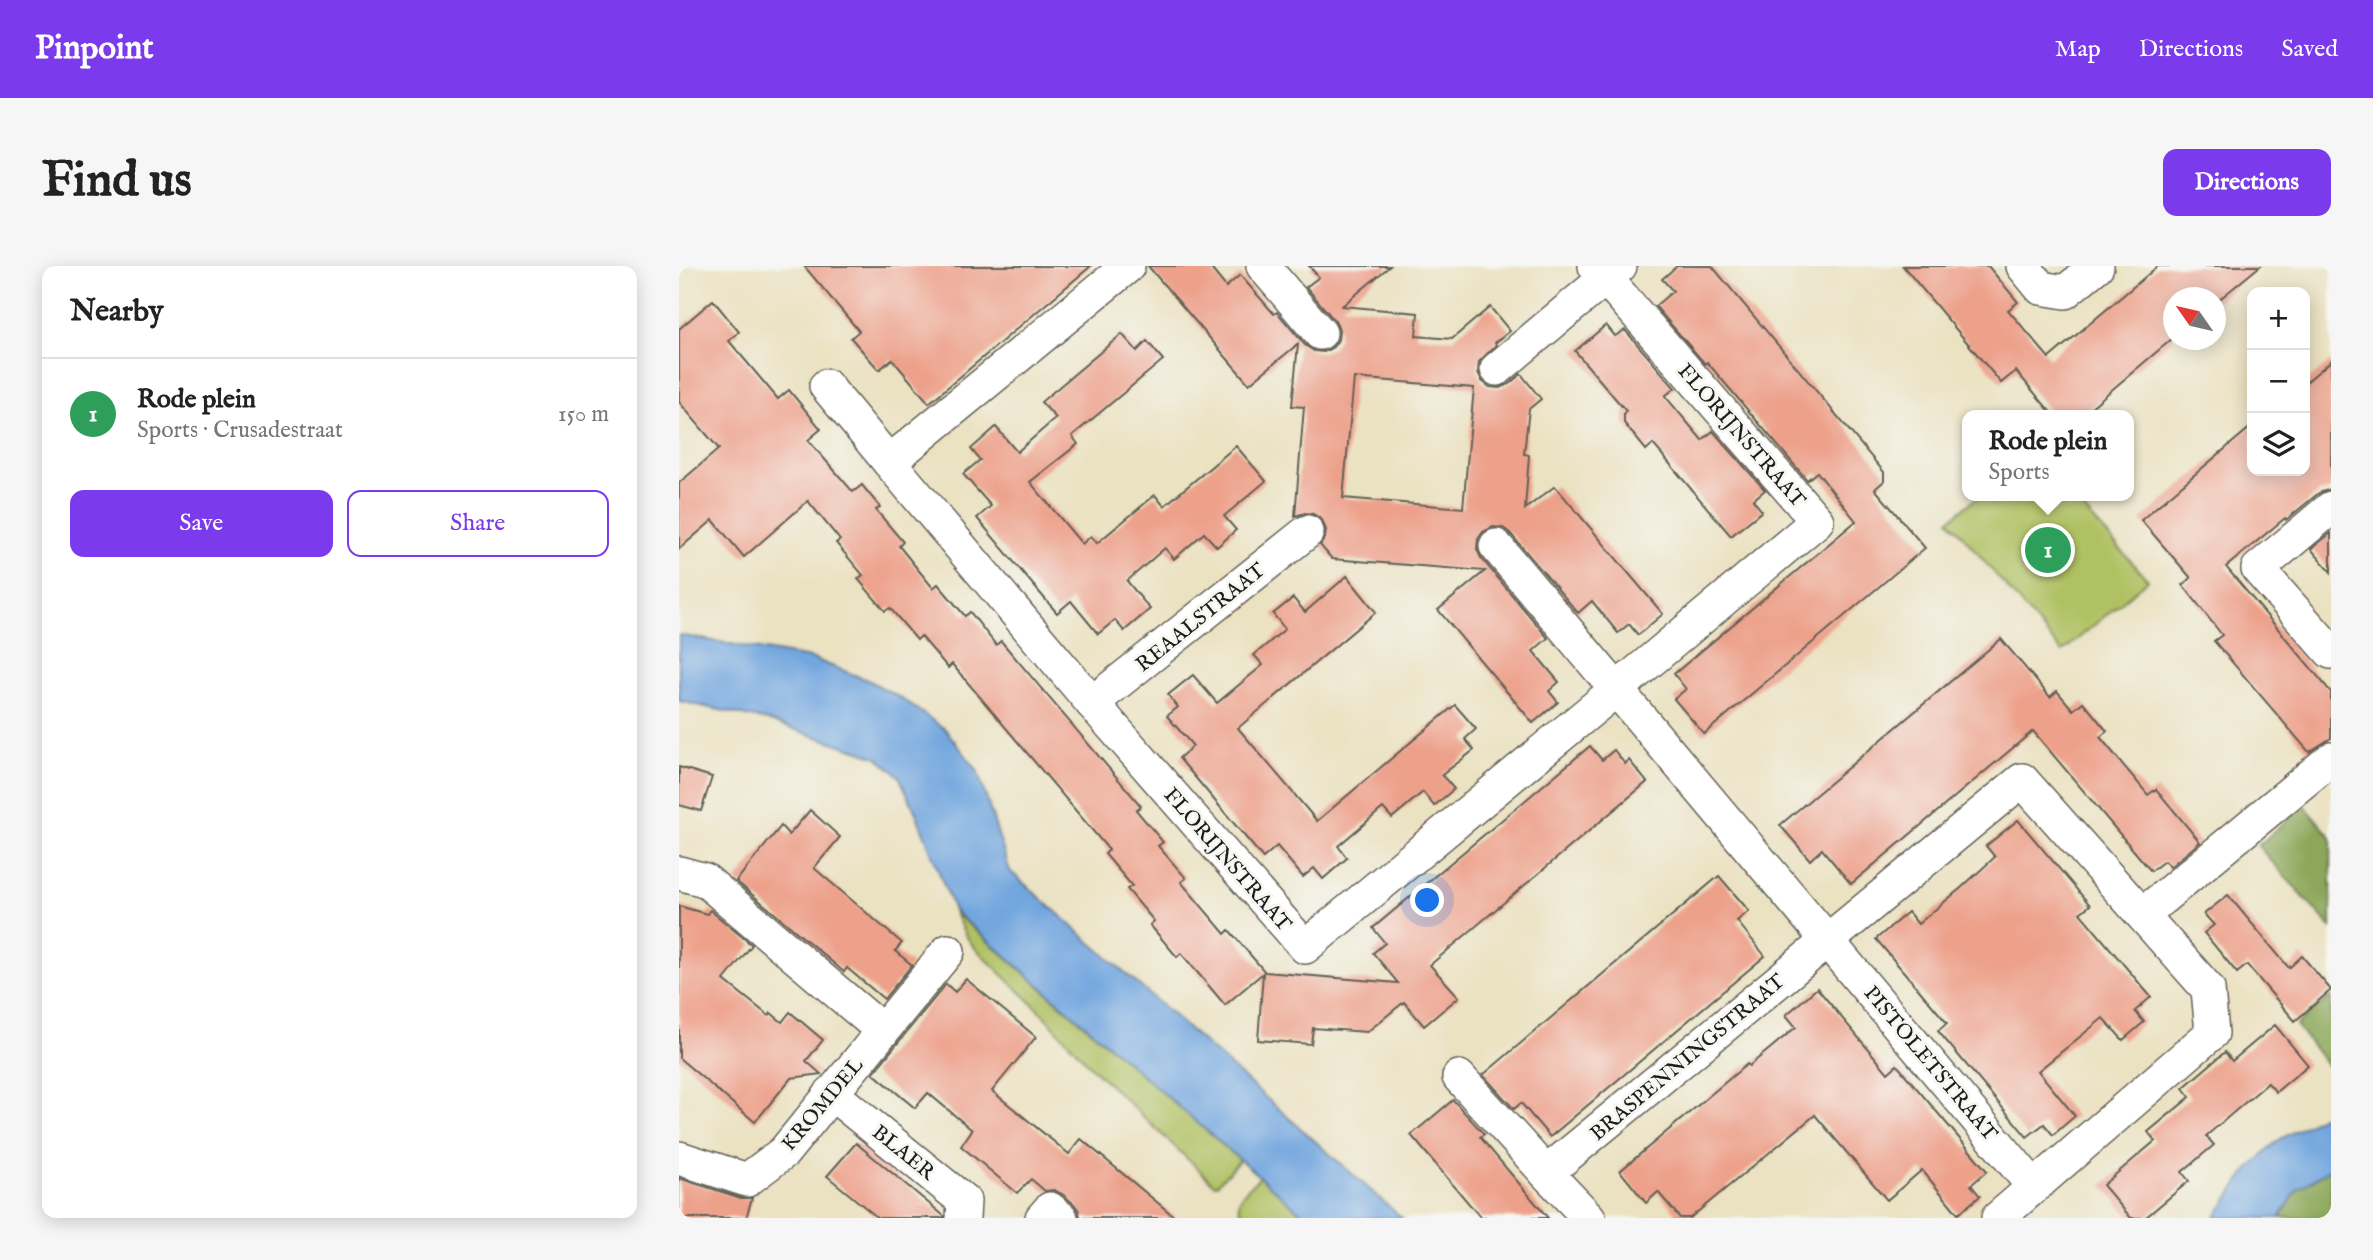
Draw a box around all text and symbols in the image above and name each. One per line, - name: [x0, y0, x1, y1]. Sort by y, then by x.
- text: Pinpoint: [35, 28, 154, 70]
- text: Map: [2055, 34, 2101, 65]
- text: Directions: [2139, 34, 2243, 65]
- text: Saved: [2281, 34, 2338, 65]
- button: Directions: [2163, 149, 2331, 216]
- text: Find us: [42, 151, 192, 213]
- north arrow: [2163, 287, 2226, 350]
- map controls: [2247, 287, 2310, 476]
- button: +: [2247, 287, 2310, 350]
- text: Nearby: [70, 293, 163, 331]
- button: −: [2247, 350, 2310, 413]
- street label: FLORIJNSTRAAT: [1671, 358, 1811, 514]
- text: Rode plein: [137, 383, 256, 416]
- text: 1: [89, 400, 97, 429]
- text: 150 m: [558, 400, 609, 429]
- popup: [1962, 410, 2134, 501]
- button: layers: [2247, 413, 2310, 476]
- text: Sports · Crusadestraat: [137, 416, 343, 445]
- text: Rode plein: [1989, 425, 2107, 458]
- text: Sports: [1989, 458, 2050, 487]
- button: Save: [70, 490, 333, 557]
- button: Share: [347, 490, 609, 557]
- pin: 1: [2025, 524, 2071, 576]
- street label: REAALSTRAAT: [1131, 557, 1272, 679]
- street label: FLORIJNSTRAAT: [1157, 782, 1297, 938]
- your location: [1410, 883, 1444, 917]
- street label: BRASPENNINGSTRAAT: [1585, 968, 1791, 1148]
- street label: PISTOLETSTRAAT: [1857, 981, 2003, 1148]
- street label: KROMDEL: [776, 1053, 870, 1157]
- street label: BLAER: [866, 1120, 941, 1187]

